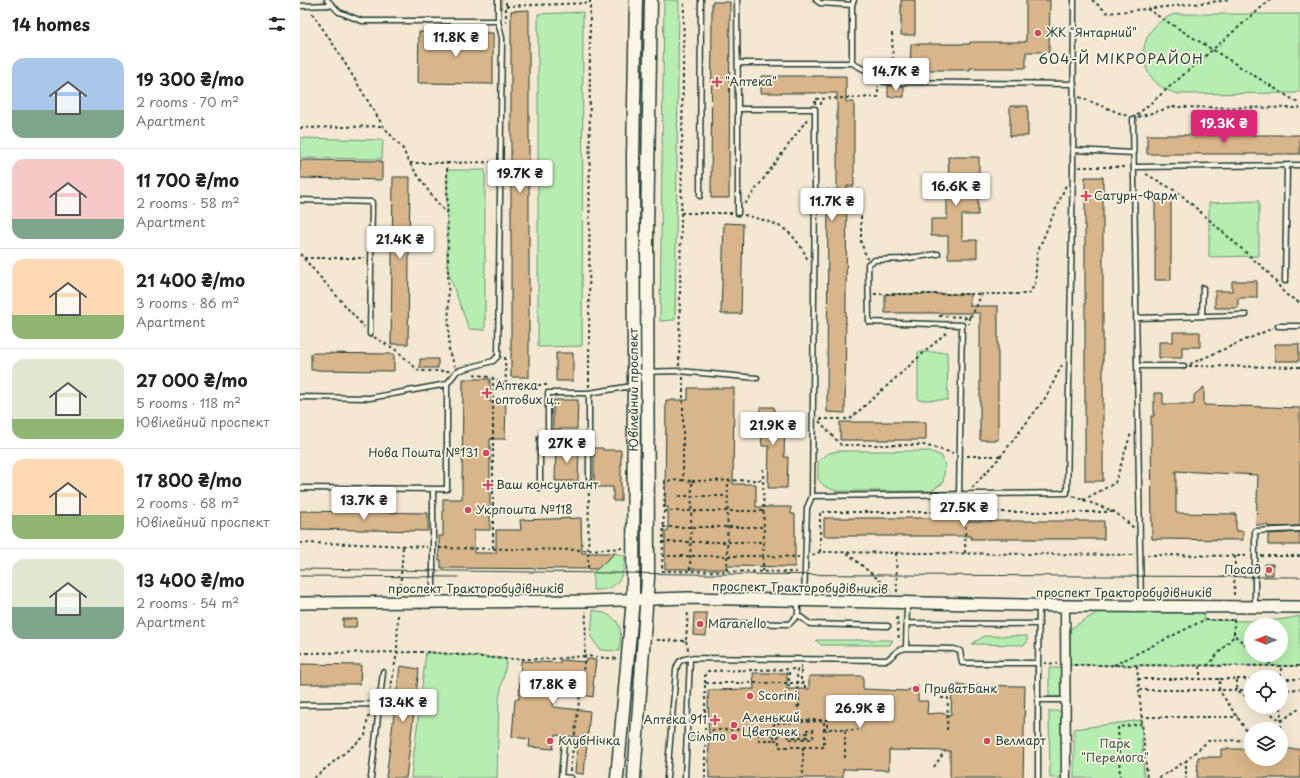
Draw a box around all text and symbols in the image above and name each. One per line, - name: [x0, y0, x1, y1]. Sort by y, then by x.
- text: 14 homes: [12, 11, 90, 37]
- icon: filters: [266, 13, 288, 35]
- place label: ЖК "Янтарний": [1045, 23, 1137, 41]
- pin: 11.8K ₴: [419, 24, 493, 58]
- text: 11.8K ₴: [433, 27, 479, 46]
- marker: ЖК "Янтарний": [1033, 28, 1043, 38]
- district label: 604-Й МІКРОРАЙОН: [1038, 48, 1204, 69]
- pin: 14.7K ₴: [859, 58, 933, 92]
- text: 14.7K ₴: [872, 61, 920, 80]
- text: 19 300 ₴/mo: [136, 66, 244, 92]
- place label: "Аптека": [725, 72, 777, 90]
- icon: home: [44, 74, 92, 122]
- marker: "Аптека": [712, 77, 722, 87]
- text: 2 rooms · 70 m²: [136, 92, 239, 111]
- pin: 19.3K ₴: [1187, 110, 1261, 144]
- text: Apartment: [136, 111, 205, 130]
- text: 19.3K ₴: [1200, 113, 1248, 132]
- pin: 19.7K ₴: [483, 160, 557, 194]
- text: 19.7K ₴: [497, 163, 543, 182]
- text: 11 700 ₴/mo: [136, 167, 239, 193]
- pin: 16.6K ₴: [919, 173, 993, 207]
- icon: home: [44, 175, 92, 223]
- text: 16.6K ₴: [931, 176, 981, 195]
- place label: Сатурн-Фарм: [1094, 186, 1178, 204]
- pin: 11.7K ₴: [795, 188, 869, 222]
- text: 11.7K ₴: [809, 191, 855, 210]
- marker: Сатурн-Фарм: [1081, 191, 1091, 201]
- text: 2 rooms · 58 m²: [136, 193, 239, 212]
- text: Apartment: [136, 212, 205, 231]
- pin: 21.4K ₴: [363, 226, 437, 260]
- text: 21.4K ₴: [376, 229, 424, 248]
- text: 21 400 ₴/mo: [136, 267, 245, 293]
- icon: home: [44, 275, 92, 323]
- text: 3 rooms · 86 m²: [136, 293, 239, 312]
- text: Apartment: [136, 312, 205, 331]
- street label: Ювілейний проспект: [624, 328, 642, 451]
- text: 27 000 ₴/mo: [136, 367, 247, 393]
- icon: home: [44, 375, 92, 423]
- place label: Аптека оптових ц‥: [495, 376, 560, 408]
- marker: Аптека оптових ц‥: [482, 388, 492, 398]
- text: 5 rooms · 118 m²: [136, 393, 241, 412]
- text: Ювілейний проспект: [136, 412, 270, 431]
- pin: 21.9K ₴: [736, 412, 810, 446]
- text: 21.9K ₴: [749, 415, 797, 434]
- pin: 27K ₴: [539, 430, 595, 464]
- text: 27K ₴: [548, 433, 586, 452]
- place label: Нова Пошта №131: [368, 443, 478, 461]
- marker: Нова Пошта №131: [481, 448, 491, 458]
- text: 17 800 ₴/mo: [136, 467, 242, 493]
- icon: home: [44, 475, 92, 523]
- place label: Ваш консультант: [496, 475, 599, 493]
- marker: Ваш консультант: [483, 480, 493, 490]
- pin: 13.7K ₴: [327, 487, 401, 521]
- text: 13.7K ₴: [340, 490, 388, 509]
- text: 2 rooms · 68 m²: [136, 493, 239, 512]
- pin: 27.5K ₴: [927, 494, 1001, 528]
- text: 27.5K ₴: [939, 497, 989, 516]
- place label: Укрпошта №118: [476, 500, 573, 518]
- marker: Укрпошта №118: [463, 505, 473, 515]
- text: Ювілейний проспект: [136, 512, 270, 531]
- place label: Посад: [1224, 560, 1261, 578]
- marker: Посад: [1264, 565, 1274, 575]
- text: 13 400 ₴/mo: [136, 567, 245, 593]
- icon: home: [44, 575, 92, 623]
- street label: проспект Тракторобудівників: [712, 576, 888, 598]
- street label: проспект Тракторобудівників: [388, 579, 564, 597]
- street label: проспект Тракторобудівників: [1036, 583, 1212, 601]
- text: 2 rooms · 54 m²: [136, 593, 239, 612]
- text: Apartment: [136, 612, 205, 631]
- place label: Maranello: [708, 614, 767, 632]
- north arrow: [1244, 618, 1288, 662]
- map controls: [1244, 618, 1288, 766]
- marker: Maranello: [695, 619, 705, 629]
- button: locate: [1244, 670, 1288, 714]
- pin: 17.8K ₴: [516, 671, 590, 705]
- text: 17.8K ₴: [529, 674, 577, 693]
- place label: ПриватБанк: [924, 679, 998, 697]
- marker: ПриватБанк: [911, 684, 921, 694]
- place label: Scorini: [758, 686, 798, 704]
- pin: 13.4K ₴: [366, 689, 440, 723]
- marker: Scorini: [745, 691, 755, 701]
- text: 13.4K ₴: [379, 692, 427, 711]
- pin: 26.9K ₴: [823, 695, 897, 729]
- text: 26.9K ₴: [835, 698, 885, 717]
- place label: Аленький Цветочек: [742, 708, 800, 740]
- place label: Аптека 911: [643, 710, 707, 728]
- marker: Аптека 911: [710, 715, 720, 725]
- marker: Аленький Цветочек: [729, 720, 739, 730]
- button: layers: [1244, 722, 1288, 766]
- place label: Сільпо: [687, 727, 726, 745]
- place label: КлубНічка: [558, 731, 621, 749]
- place label: Велмарт: [995, 731, 1046, 749]
- marker: Сільпо: [729, 732, 739, 742]
- park label: Парк "Перемога": [1081, 734, 1149, 766]
- marker: КлубНічка: [545, 736, 555, 746]
- marker: Велмарт: [982, 736, 992, 746]

